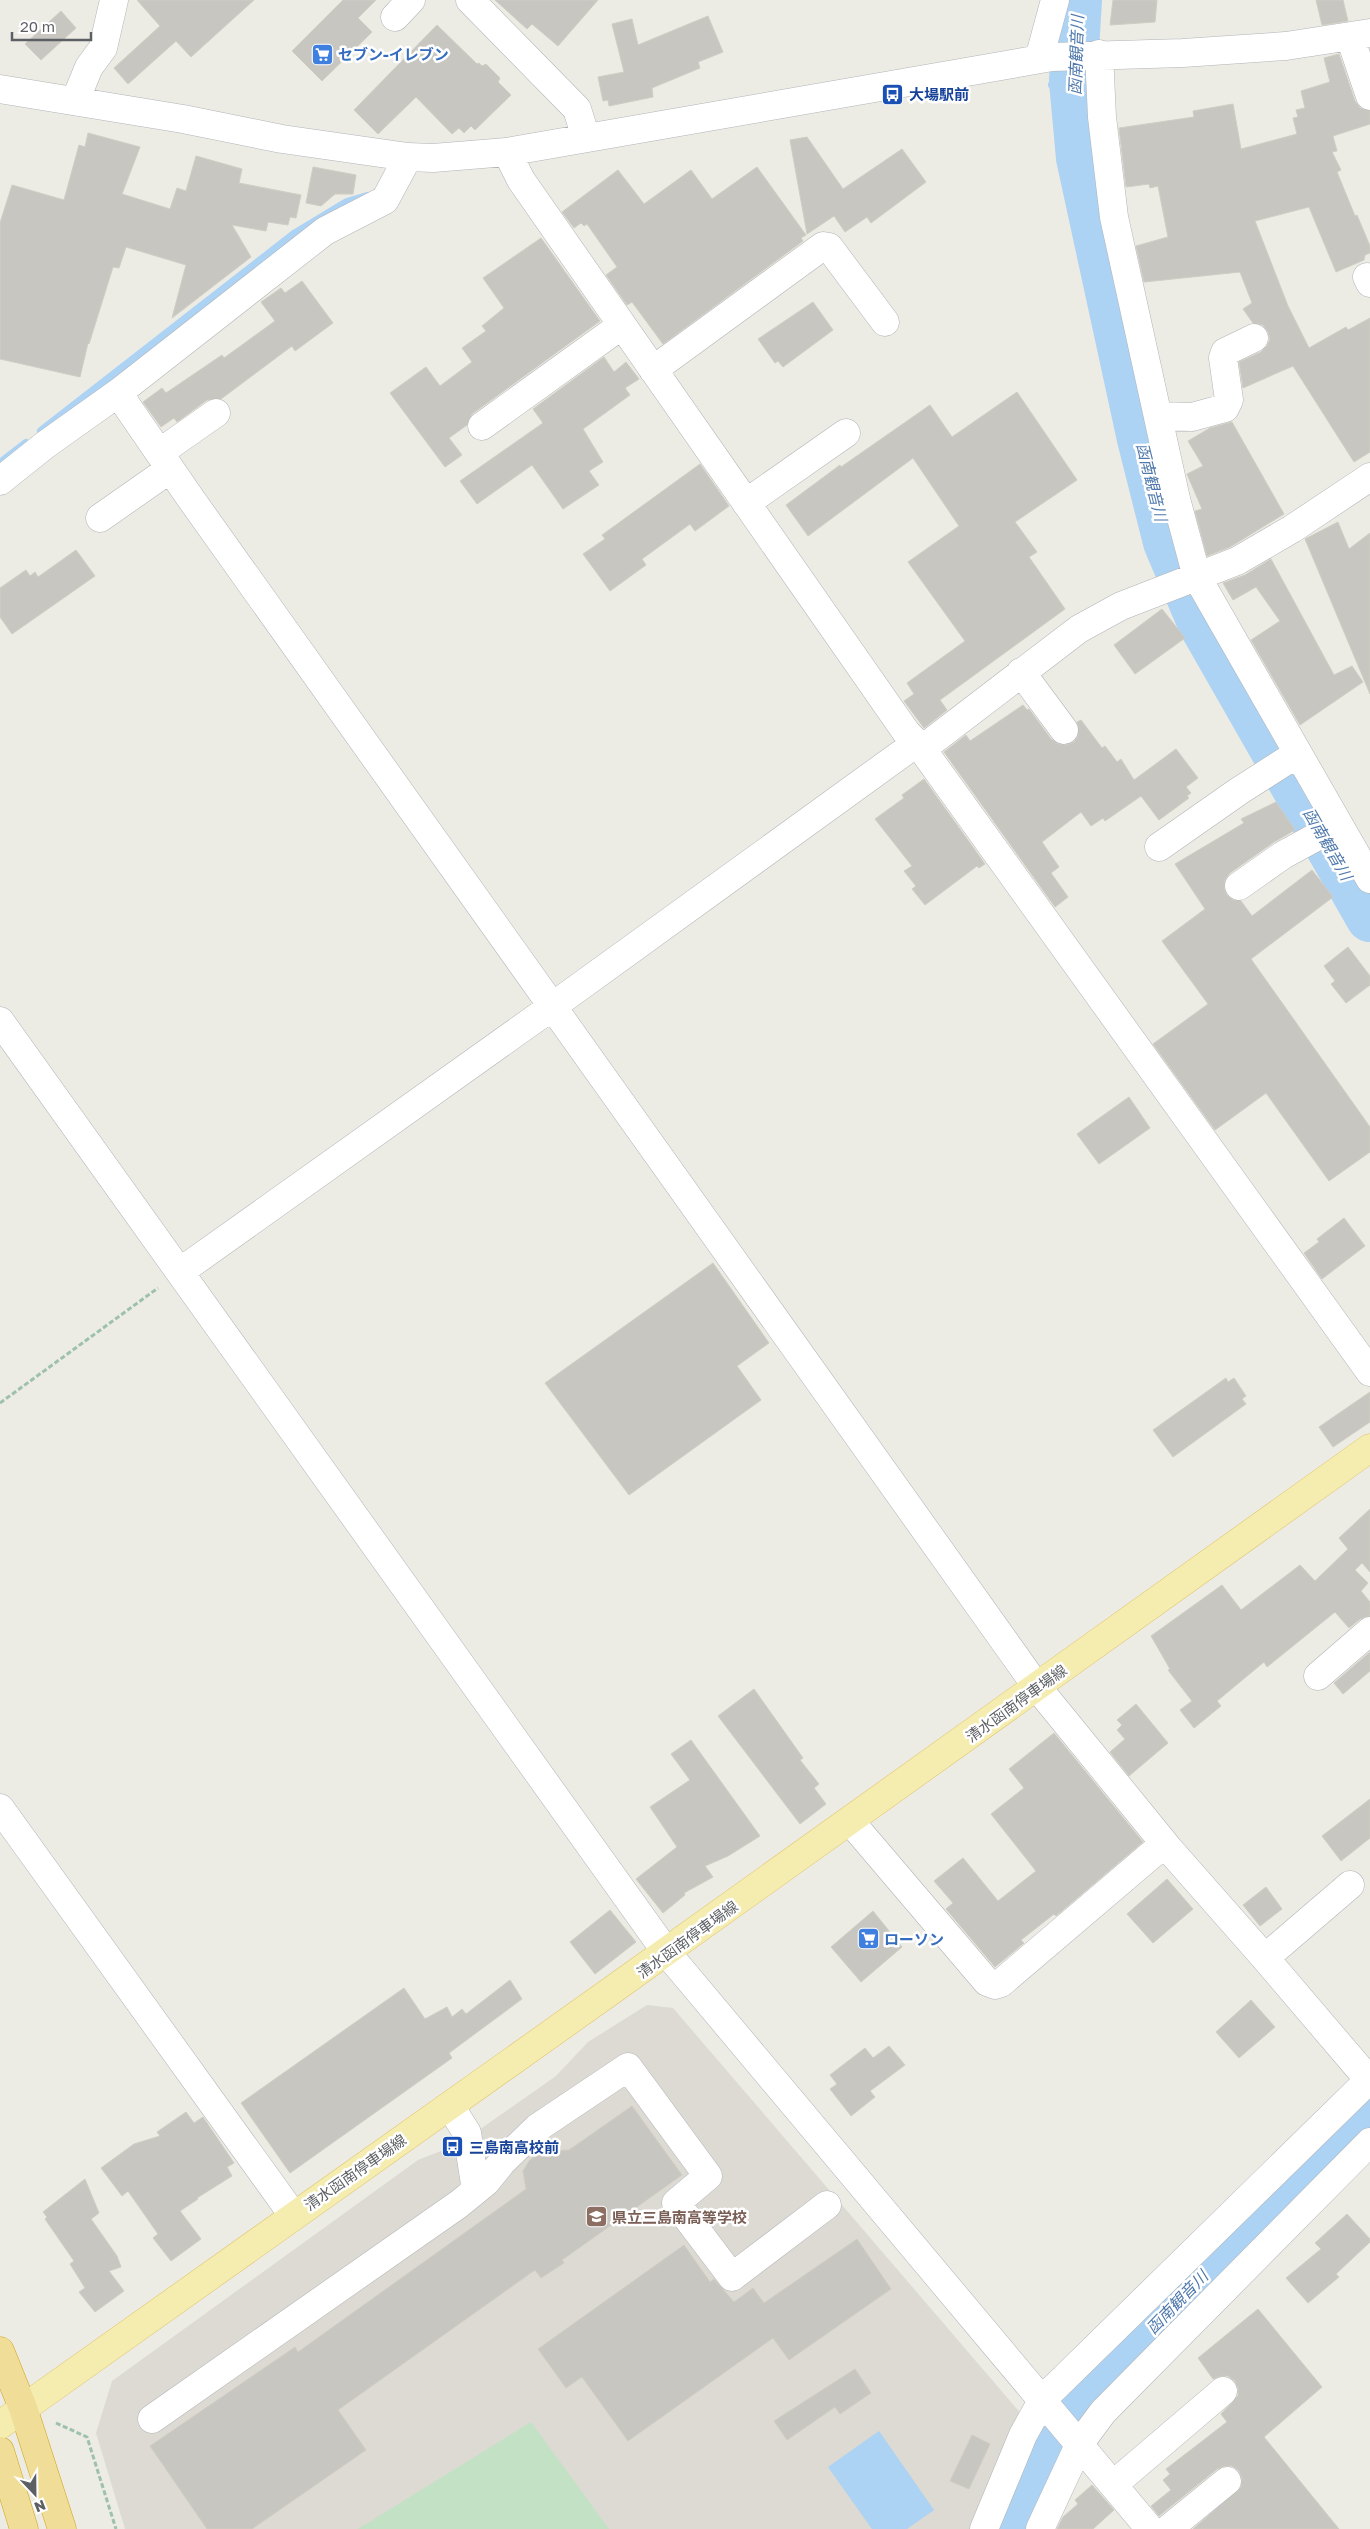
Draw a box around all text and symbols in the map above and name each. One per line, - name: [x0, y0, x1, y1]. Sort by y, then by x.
- scale bar: [12, 10, 91, 42]
- water label: 函南観音川: [1065, 13, 1087, 95]
- text: 20 m: [20, 17, 55, 35]
- supermarket icon: セブン-イレブン: [310, 42, 334, 66]
- place label: セブン-イレブン: [338, 45, 449, 63]
- bus stop icon: 大場駅前: [881, 82, 905, 106]
- place label: 大場駅前: [909, 85, 969, 103]
- water label: 函南観音川: [1133, 441, 1172, 525]
- water label: 函南観音川: [1299, 804, 1358, 885]
- street label: 清水函南停車場線: [962, 1660, 1070, 1746]
- street label: 清水函南停車場線: [633, 1896, 741, 1982]
- supermarket icon: ローソン: [856, 1927, 880, 1951]
- place label: ローソン: [884, 1930, 944, 1948]
- street label: 清水函南停車場線: [301, 2130, 409, 2214]
- bus stop icon: 三島南高校前: [441, 2135, 465, 2159]
- place label: 三島南高校前: [469, 2138, 559, 2156]
- school or university icon: 県立三島南高等学校: [584, 2205, 608, 2229]
- place label: 県立三島南高等学校: [612, 2208, 747, 2226]
- water label: 函南観音川: [1142, 2265, 1213, 2338]
- north arrow: [10, 2469, 60, 2519]
- text: N: [32, 2497, 48, 2516]

